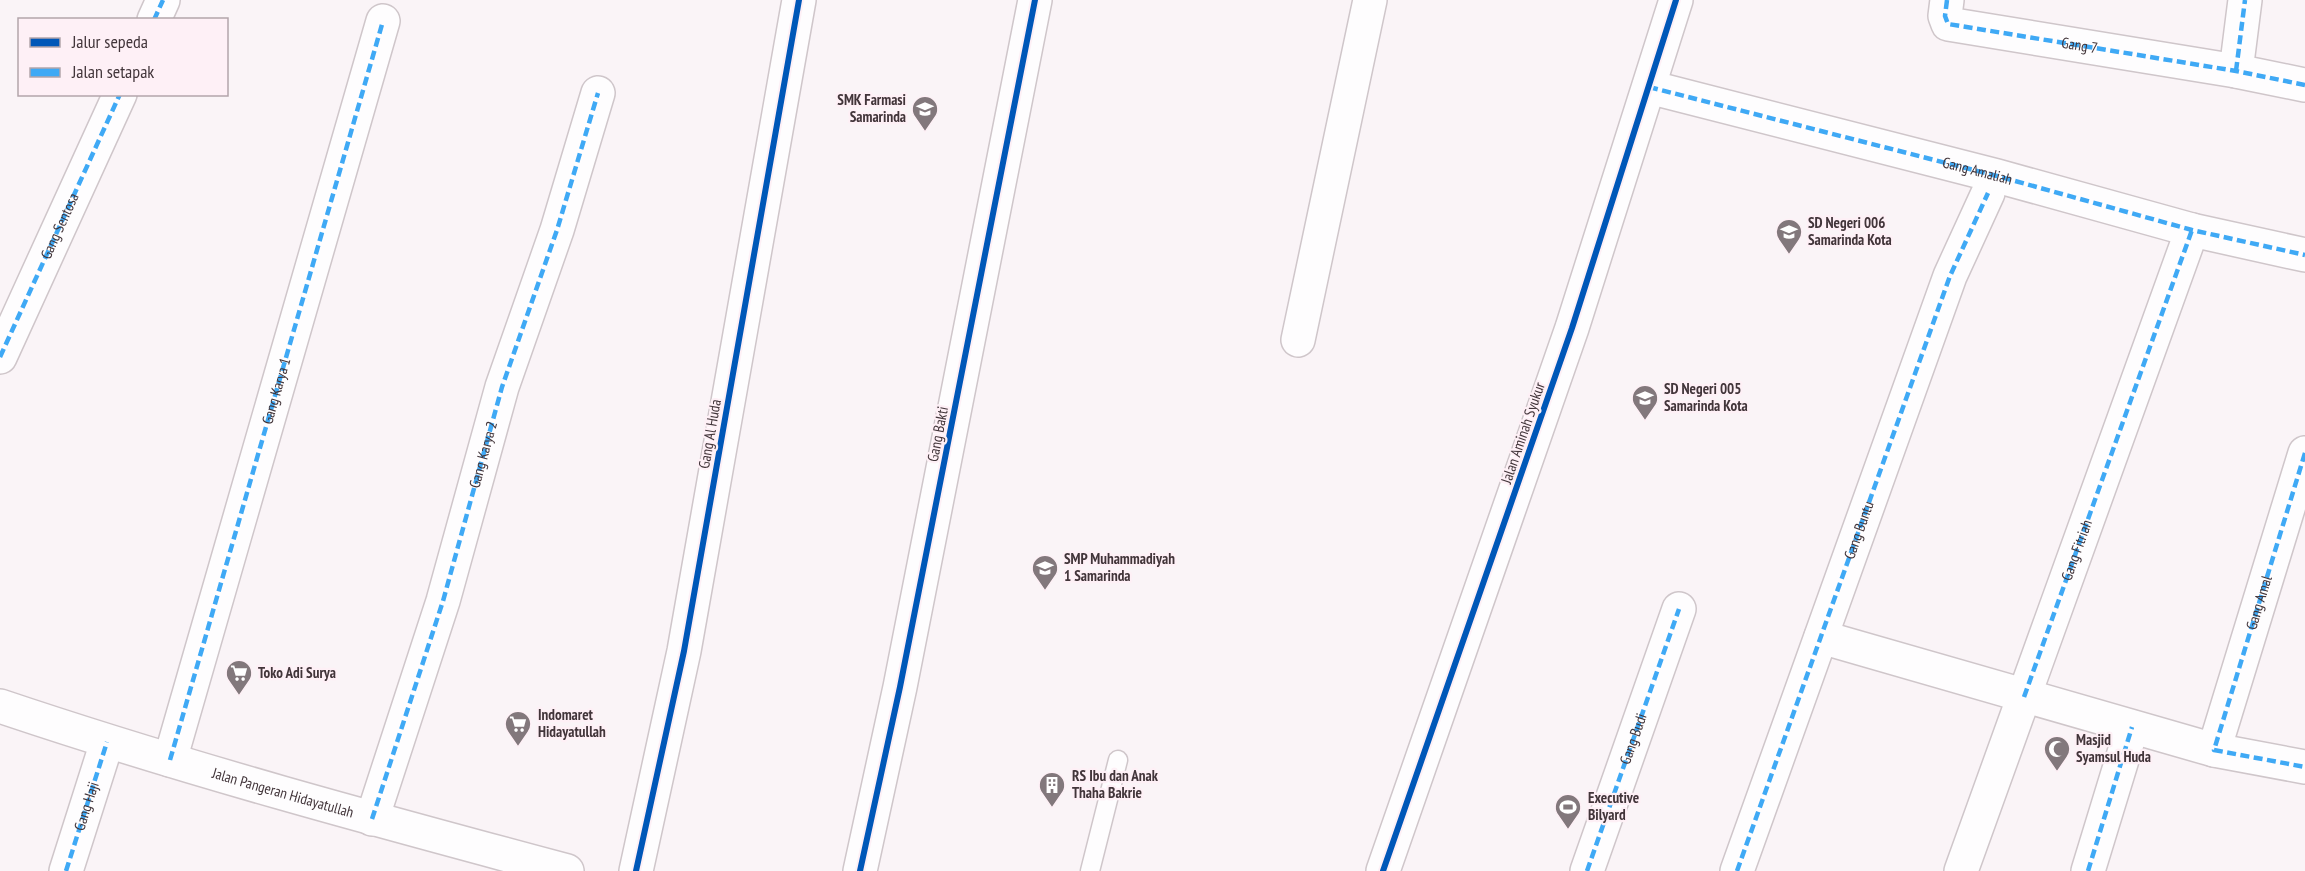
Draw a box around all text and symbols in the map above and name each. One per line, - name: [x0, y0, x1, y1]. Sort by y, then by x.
- legend: [18, 18, 228, 96]
- text: Jalur sepeda: [71, 30, 148, 53]
- street label: Gang 7: [2060, 33, 2099, 57]
- text: Jalan setapak: [71, 60, 154, 83]
- place label: SMK Farmasi Samarinda: [837, 90, 906, 126]
- school or university icon: SMK Farmasi Samarinda: [910, 94, 940, 132]
- street label: Gang Amaliah: [1941, 152, 2015, 189]
- street label: Gang Sentosa: [36, 190, 83, 262]
- place label: SD Negeri 006 Samarinda Kota: [1808, 213, 1892, 249]
- school or university icon: SD Negeri 006 Samarinda Kota: [1774, 217, 1804, 255]
- street label: Gang Karya 1: [257, 355, 294, 426]
- street label: Jalan Aminah Syukur: [1496, 379, 1549, 487]
- place label: SD Negeri 005 Samarinda Kota: [1664, 379, 1748, 415]
- school or university icon: SD Negeri 005 Samarinda Kota: [1630, 383, 1660, 421]
- street label: Gang Al Huda: [694, 398, 725, 470]
- street label: Gang Bakti: [923, 405, 952, 463]
- street label: Gang Karya 2: [465, 419, 501, 490]
- street label: Gang Buntu: [1839, 498, 1878, 562]
- street label: Gang Fitriah: [2057, 517, 2096, 583]
- place label: SMP Muhammadiyah 1 Samarinda: [1064, 549, 1175, 585]
- school or university icon: SMP Muhammadiyah 1 Samarinda: [1030, 553, 1060, 591]
- street label: Gang Amal: [2241, 573, 2276, 632]
- supermarket icon: Toko Adi Surya: [224, 658, 254, 696]
- place label: Toko Adi Surya: [258, 663, 336, 682]
- place label: Indomaret Hidayatullah: [538, 705, 606, 741]
- supermarket icon: Indomaret Hidayatullah: [503, 709, 533, 747]
- street label: Gang Budi: [1615, 711, 1651, 767]
- place label: Masjid Syamsul Huda: [2076, 730, 2151, 766]
- mosque icon: Masjid Syamsul Huda: [2042, 734, 2072, 772]
- street label: Jalan Pangeran Hidayatullah: [209, 763, 356, 822]
- place label: RS Ibu dan Anak Thaha Bakrie: [1072, 766, 1159, 802]
- building icon: RS Ibu dan Anak Thaha Bakrie: [1037, 770, 1067, 808]
- street label: Gang Haji: [69, 779, 103, 833]
- place label: Executive Bilyard: [1588, 788, 1639, 824]
- sports icon: Executive Bilyard: [1553, 792, 1583, 830]

